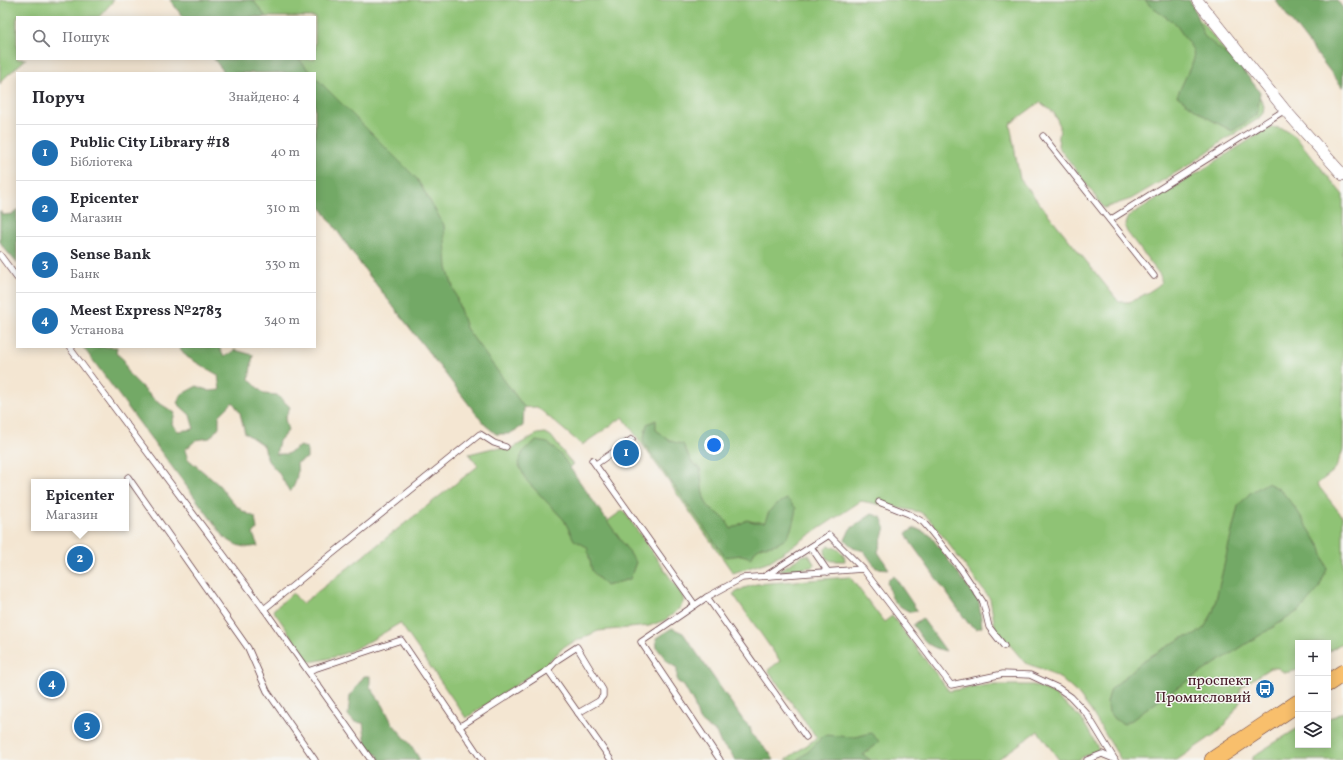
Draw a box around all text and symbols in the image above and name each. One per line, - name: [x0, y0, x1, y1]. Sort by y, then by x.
- search box: [16, 16, 316, 60]
- icon: search: [30, 27, 52, 49]
- text: Пошук: [62, 28, 110, 49]
- text: Поруч: [32, 87, 85, 110]
- text: Знайдено: 4: [228, 89, 300, 107]
- text: Public City Library #18: [70, 133, 230, 154]
- text: 1: [42, 144, 48, 162]
- text: 40 m: [271, 144, 300, 162]
- text: Бібліотека: [70, 154, 133, 172]
- text: Epicenter: [70, 189, 139, 210]
- text: 2: [42, 200, 48, 218]
- text: 310 m: [266, 200, 300, 218]
- text: Магазин: [70, 210, 122, 228]
- text: Sense Bank: [70, 245, 151, 266]
- text: 3: [42, 256, 48, 274]
- text: 330 m: [265, 256, 300, 274]
- text: Банк: [70, 266, 99, 284]
- text: Meest Express №2783: [70, 301, 222, 322]
- text: 4: [41, 312, 49, 330]
- text: 340 m: [264, 312, 300, 330]
- text: Установа: [70, 322, 124, 340]
- your location: [704, 435, 724, 455]
- pin: 1: [613, 438, 639, 468]
- popup: [31, 479, 129, 531]
- text: Epicenter: [46, 486, 114, 507]
- text: Магазин: [46, 507, 98, 525]
- pin: 2: [67, 544, 93, 574]
- map controls: [1295, 640, 1331, 748]
- button: +: [1295, 640, 1331, 676]
- pin: 4: [39, 669, 65, 699]
- place label: проспект Промисловий: [1155, 671, 1251, 709]
- button: −: [1295, 676, 1331, 712]
- bus stop icon: проспект Промисловий: [1254, 678, 1276, 700]
- pin: 3: [74, 711, 100, 741]
- button: layers: [1295, 712, 1331, 748]

